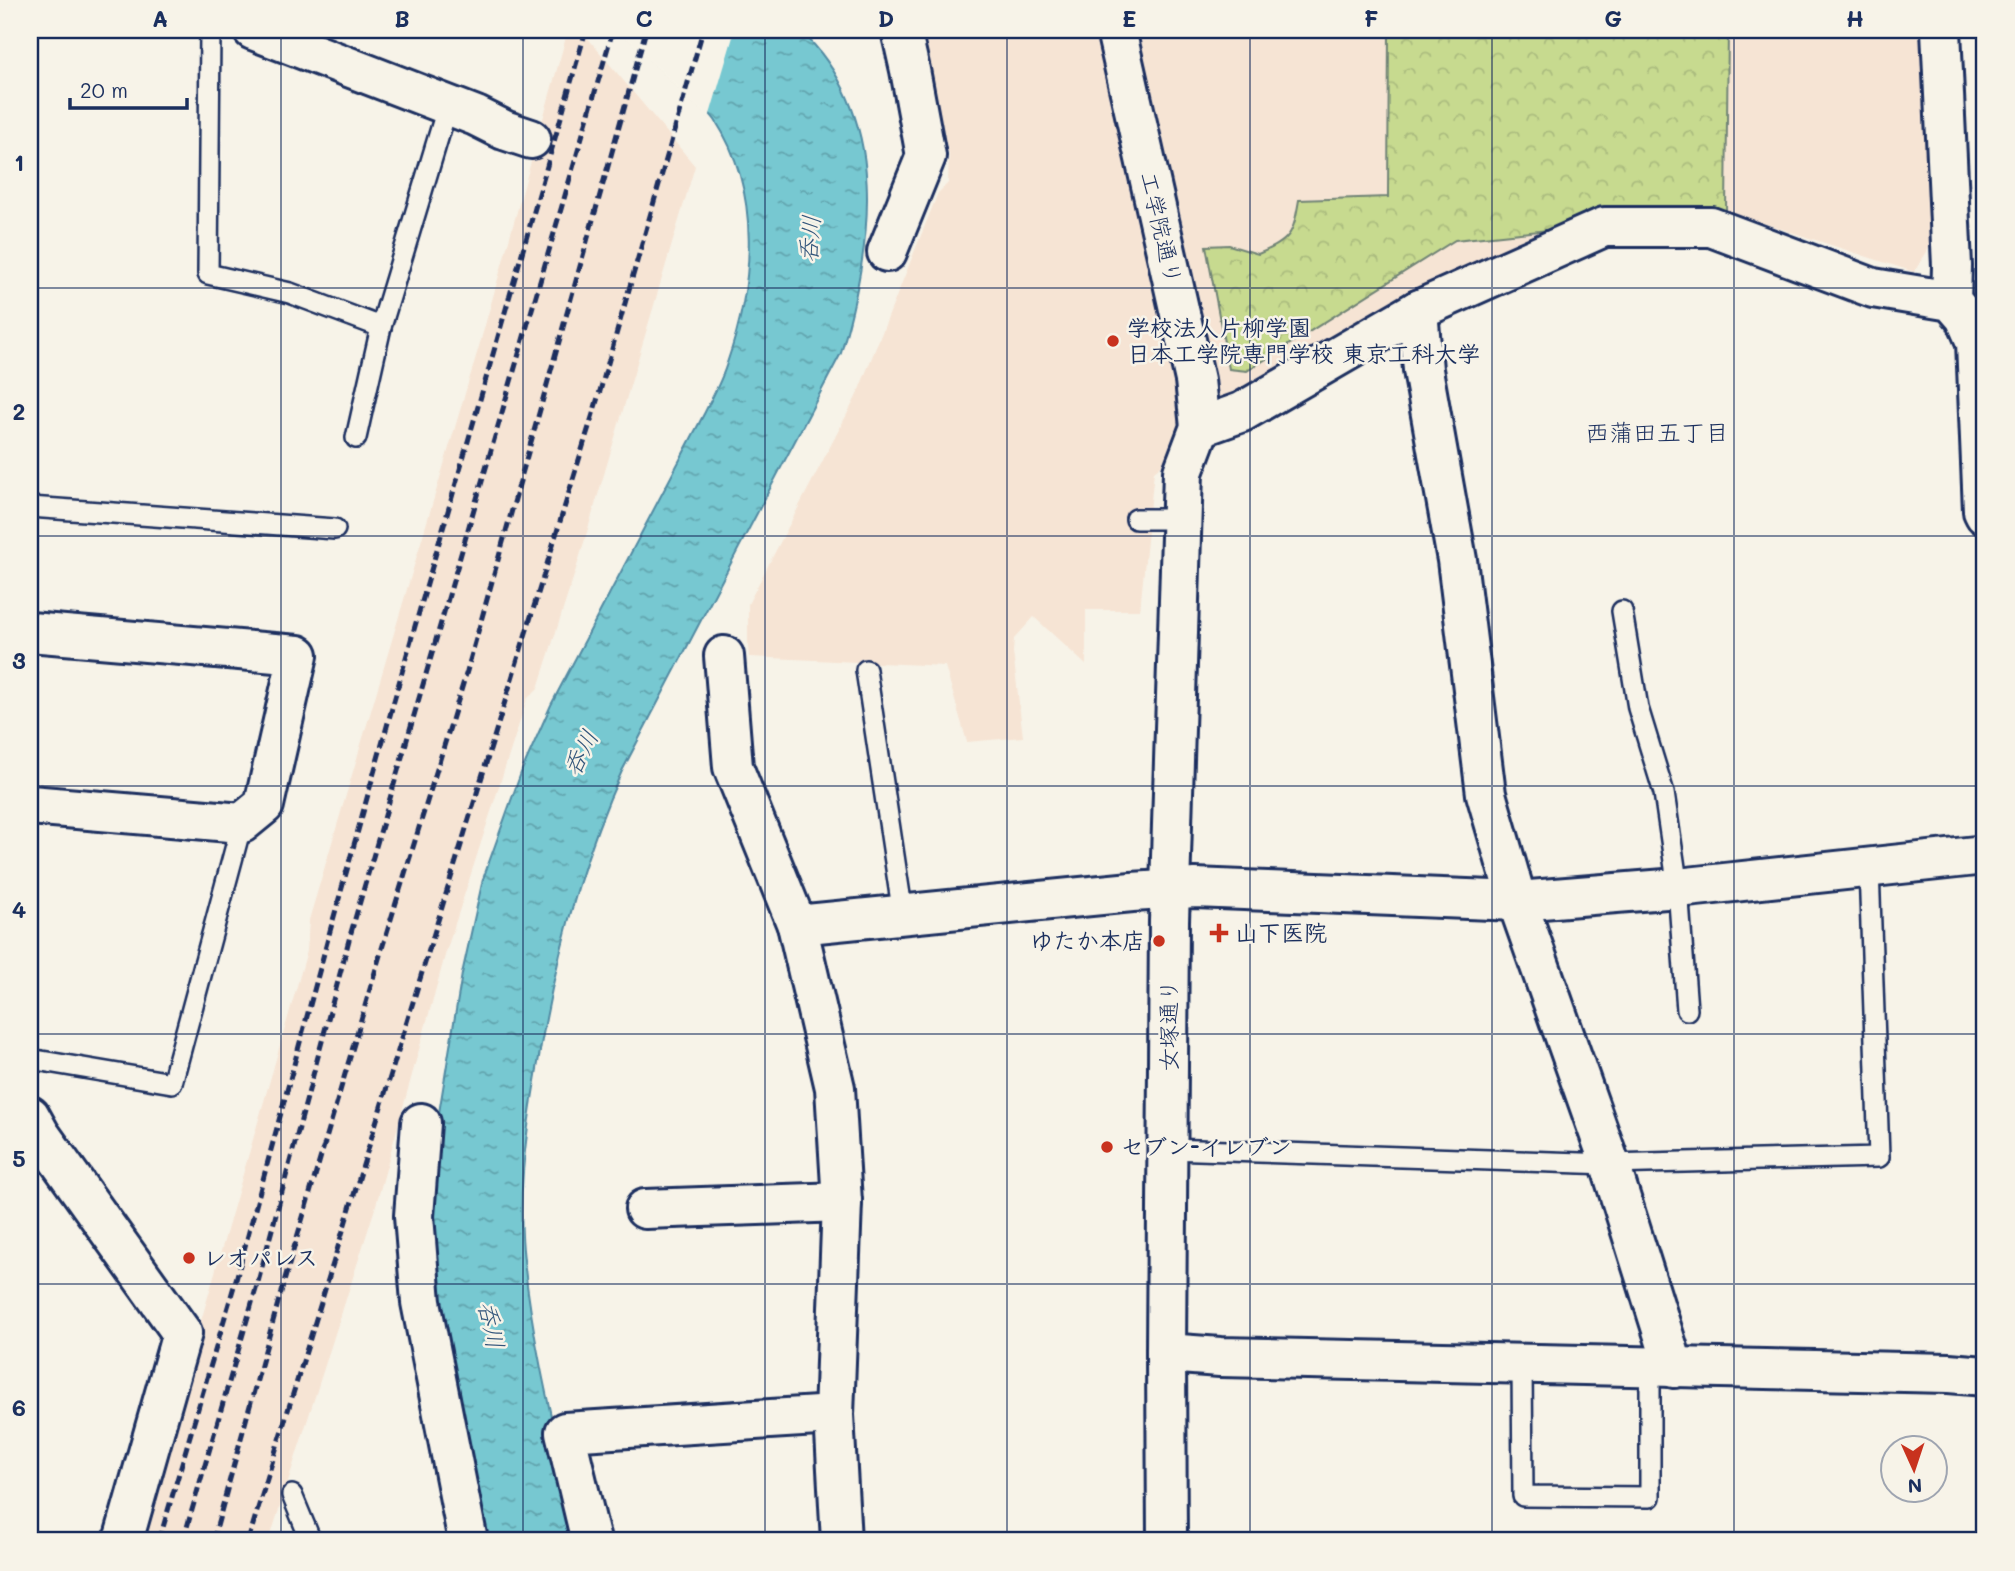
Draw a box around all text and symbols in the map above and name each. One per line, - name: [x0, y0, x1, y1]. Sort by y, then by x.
- text: A: [152, 3, 168, 33]
- text: B: [394, 3, 410, 33]
- text: C: [635, 3, 653, 33]
- text: D: [878, 3, 894, 33]
- text: E: [1122, 3, 1136, 33]
- text: F: [1364, 3, 1378, 33]
- text: G: [1604, 3, 1622, 33]
- text: H: [1846, 3, 1864, 33]
- scale bar: [70, 66, 187, 110]
- text: 20 m: [80, 76, 128, 103]
- text: 1: [14, 147, 24, 177]
- street label: 工学院通り: [1134, 168, 1190, 287]
- water label: 呑川: [791, 214, 826, 264]
- place label: 学校法人片柳学園 日本工学院専門学校 東京工科大学: [1127, 312, 1480, 368]
- marker: 学校法人片柳学園 日本工学院専門学校 東京工科大学: [1105, 333, 1121, 349]
- text: 2: [13, 396, 25, 426]
- district label: 西蒲田五丁目: [1585, 416, 1729, 447]
- text: 3: [12, 645, 26, 675]
- water label: 呑川: [555, 724, 604, 781]
- text: 4: [12, 894, 26, 924]
- place label: 山下医院: [1235, 917, 1327, 947]
- marker: 山下医院: [1209, 923, 1229, 943]
- place label: ゆたか本店: [1030, 925, 1145, 955]
- marker: ゆたか本店: [1151, 933, 1167, 949]
- street label: 女塚通り: [1153, 979, 1183, 1071]
- place label: セブン-イレブン: [1121, 1131, 1292, 1161]
- marker: セブン-イレブン: [1099, 1139, 1115, 1155]
- text: 5: [12, 1143, 26, 1173]
- place label: レオパレス: [203, 1242, 318, 1272]
- marker: レオパレス: [181, 1250, 197, 1266]
- water label: 呑川: [473, 1298, 512, 1351]
- text: 6: [12, 1392, 26, 1422]
- north arrow: [1878, 1434, 1948, 1504]
- text: N: [1907, 1474, 1923, 1499]

